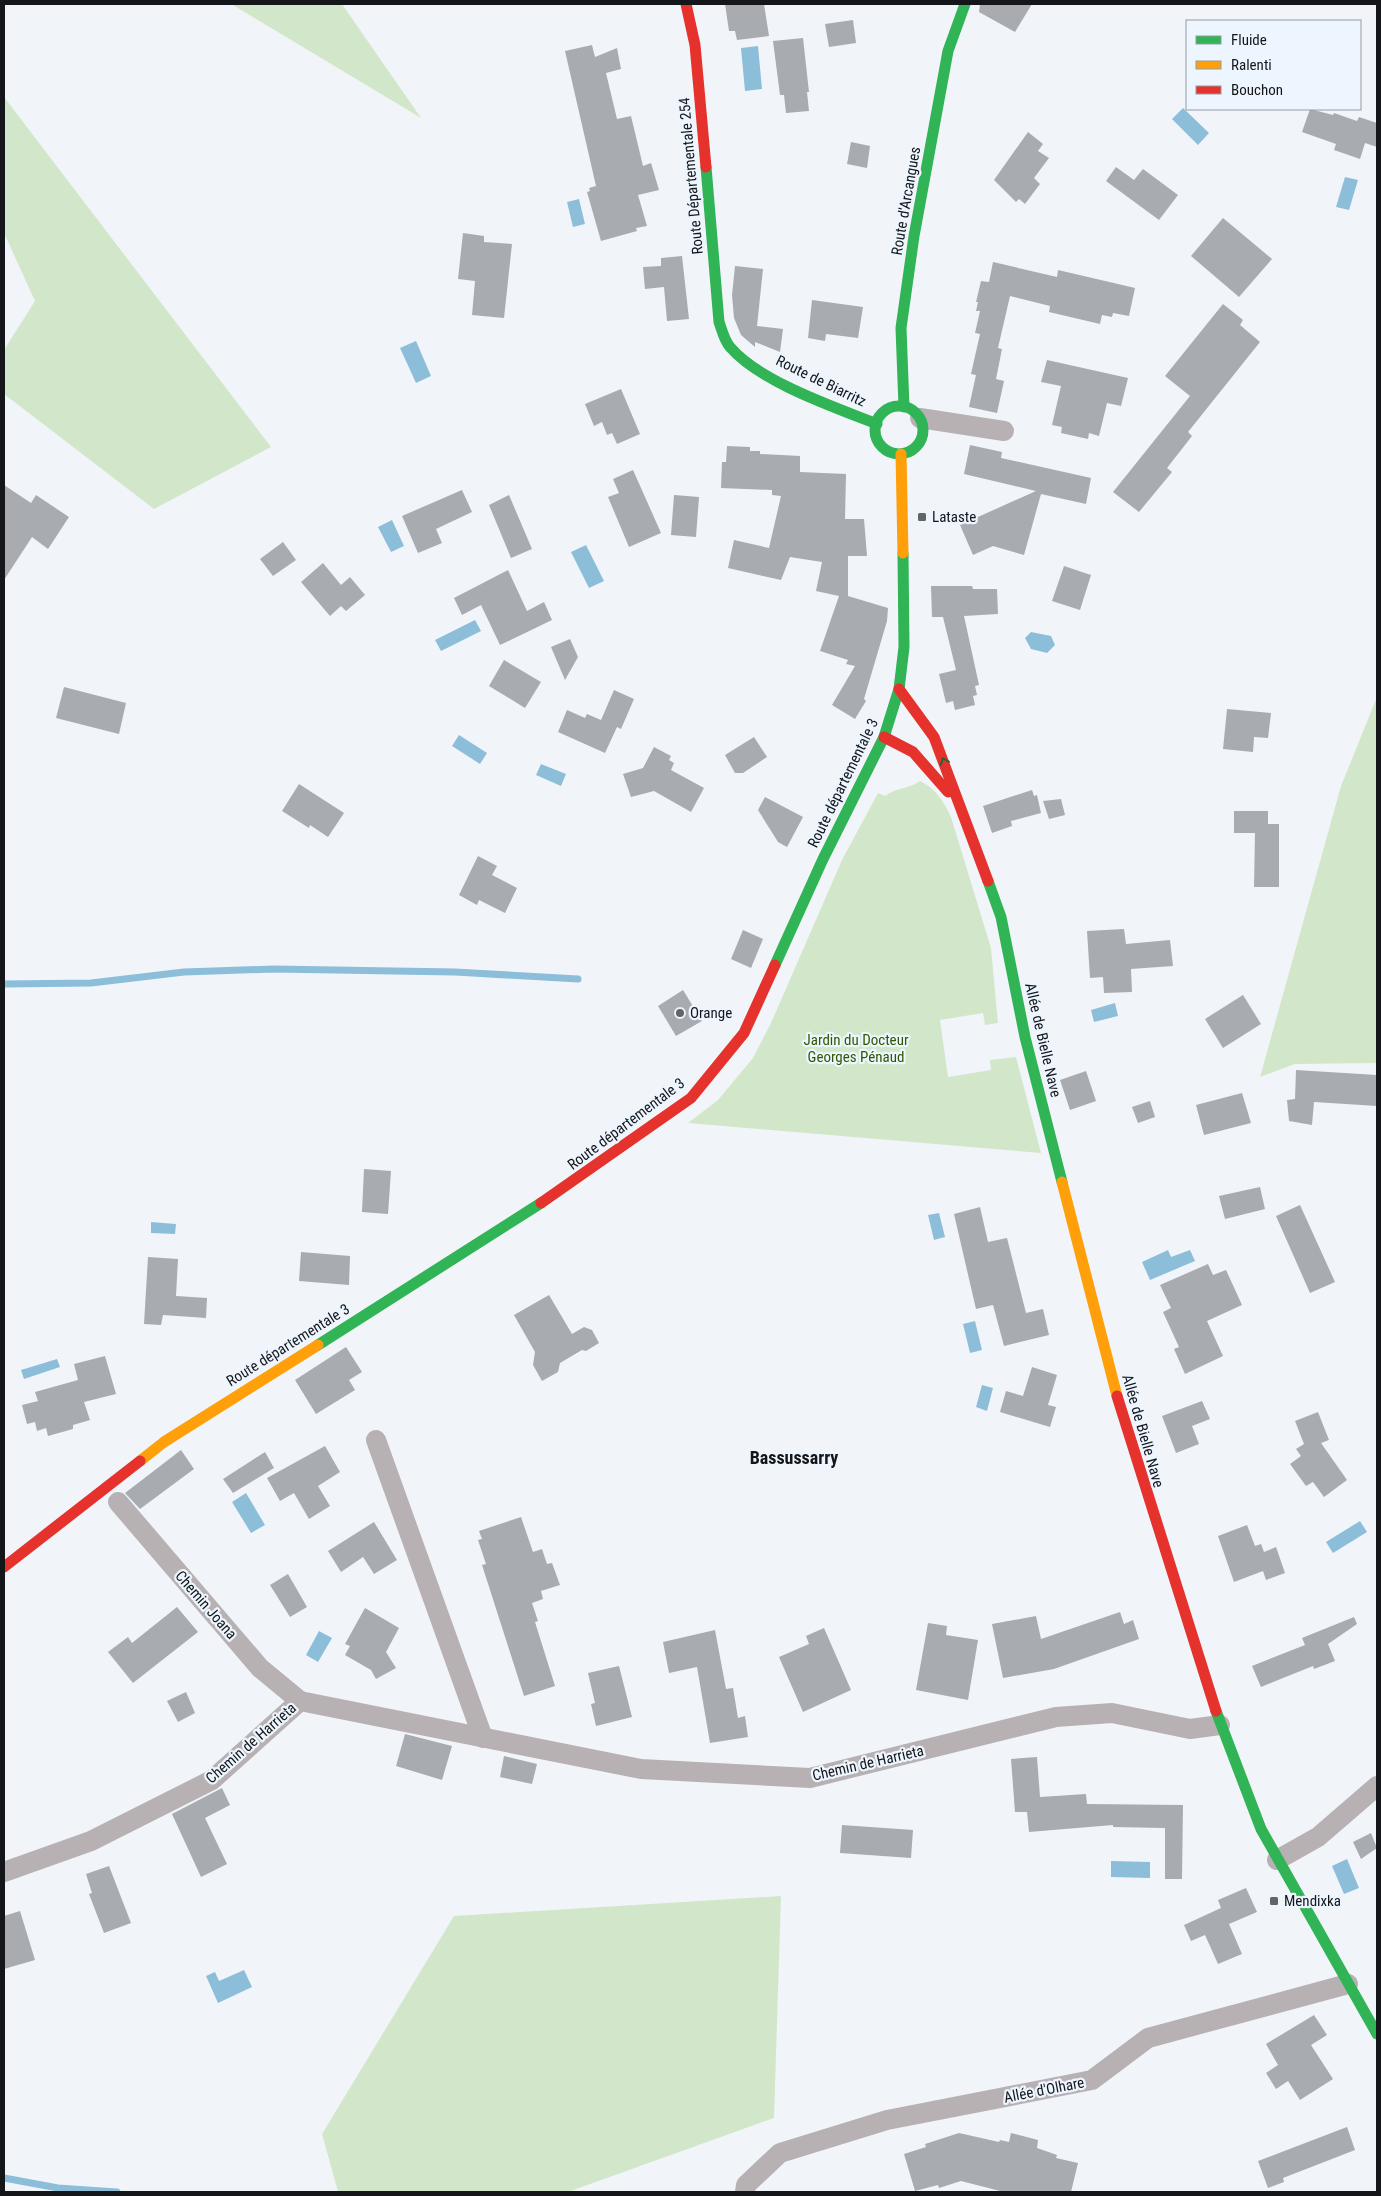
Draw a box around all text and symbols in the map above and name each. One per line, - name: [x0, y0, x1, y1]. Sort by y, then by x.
- legend: [1186, 20, 1361, 110]
- text: Fluide: [1231, 31, 1267, 49]
- text: Ralenti: [1231, 56, 1272, 74]
- text: Bouchon: [1231, 81, 1283, 99]
- street label: Route Départementale 254: [675, 97, 707, 255]
- street label: Route d'Arcangues: [888, 145, 924, 257]
- street label: Route de Biarritz: [773, 351, 869, 411]
- place label: Lataste: [932, 508, 976, 526]
- marker: Lataste: [916, 511, 928, 523]
- street label: Route départementale 3: [804, 715, 882, 851]
- one-way arrow: [939, 757, 950, 766]
- street label: Allée de Bielle Nave: [1021, 981, 1065, 1099]
- place label: Orange: [690, 1004, 732, 1022]
- marker: Orange: [674, 1007, 686, 1019]
- park label: Jardin du Docteur Georges Pénaud: [804, 1031, 909, 1066]
- street label: Route départementale 3: [564, 1074, 688, 1174]
- street label: Route départementale 3: [223, 1300, 353, 1390]
- street label: Allée de Bielle Nave: [1118, 1372, 1168, 1490]
- district label: Bassussarry: [750, 1447, 838, 1468]
- street label: Chemin Joana: [171, 1567, 241, 1643]
- street label: Chemin de Harrieta: [202, 1699, 300, 1787]
- street label: Chemin de Harrieta: [810, 1741, 926, 1785]
- place label: Mendixka: [1284, 1892, 1341, 1910]
- marker: Mendixka: [1268, 1895, 1280, 1907]
- street label: Allée d'Olhare: [1002, 2073, 1086, 2107]

